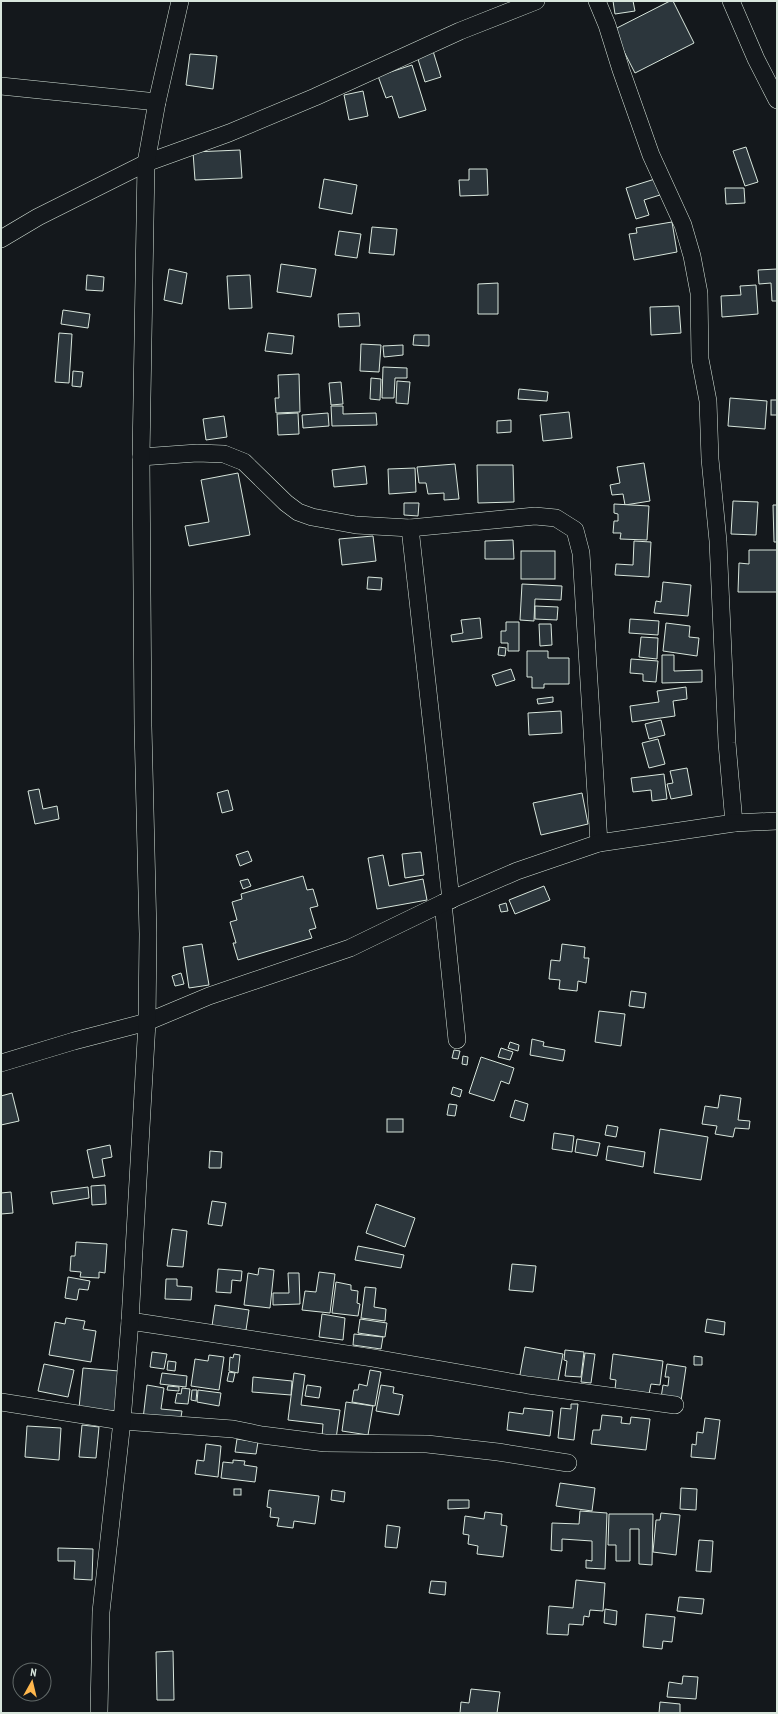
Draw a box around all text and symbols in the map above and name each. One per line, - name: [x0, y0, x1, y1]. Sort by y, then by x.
- north arrow: [12, 1662, 52, 1702]
- text: N: [29, 1665, 37, 1679]

